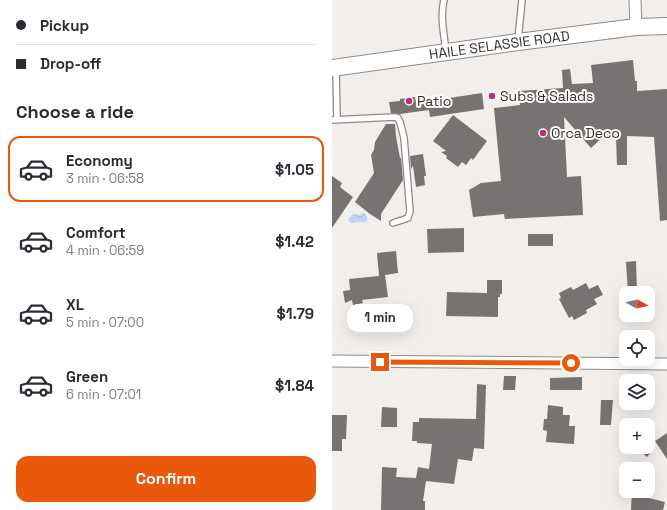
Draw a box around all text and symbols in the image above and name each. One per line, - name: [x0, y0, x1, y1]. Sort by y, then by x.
- text: Pickup: [40, 16, 89, 35]
- street label: HAILE SELASSIE ROAD: [428, 27, 571, 63]
- text: Drop-off: [40, 54, 101, 73]
- place label: Subs & Salads: [500, 87, 594, 105]
- marker: Subs & Salads: [487, 91, 497, 101]
- place label: Patio: [417, 92, 451, 110]
- marker: Patio: [404, 96, 414, 106]
- text: Choose a ride: [16, 100, 134, 123]
- place label: Orca Deco: [551, 124, 620, 142]
- marker: Orca Deco: [538, 128, 548, 138]
- icon: car: [18, 151, 54, 187]
- text: Economy: [66, 151, 133, 170]
- text: $1.05: [275, 160, 314, 179]
- text: 3 min · 06:58: [66, 170, 144, 187]
- icon: car: [18, 223, 54, 259]
- text: Comfort: [66, 223, 126, 242]
- text: $1.42: [275, 232, 314, 251]
- text: 4 min · 06:59: [66, 242, 144, 259]
- north arrow: [619, 286, 655, 322]
- map controls: [619, 286, 655, 498]
- icon: car: [18, 295, 54, 331]
- text: XL: [66, 295, 84, 314]
- text: $1.79: [277, 304, 314, 323]
- callout: 1 min: [347, 304, 413, 332]
- text: 1 min: [364, 309, 396, 326]
- text: 5 min · 07:00: [66, 314, 144, 331]
- button: locate: [619, 330, 655, 366]
- route end: [371, 353, 389, 371]
- route start: [562, 354, 580, 372]
- icon: car: [18, 367, 54, 403]
- text: Green: [66, 367, 108, 386]
- button: layers: [619, 374, 655, 410]
- text: $1.84: [275, 376, 314, 395]
- text: 6 min · 07:01: [66, 386, 141, 403]
- button: +: [619, 418, 655, 454]
- button: Confirm: [16, 456, 316, 502]
- button: −: [619, 462, 655, 498]

